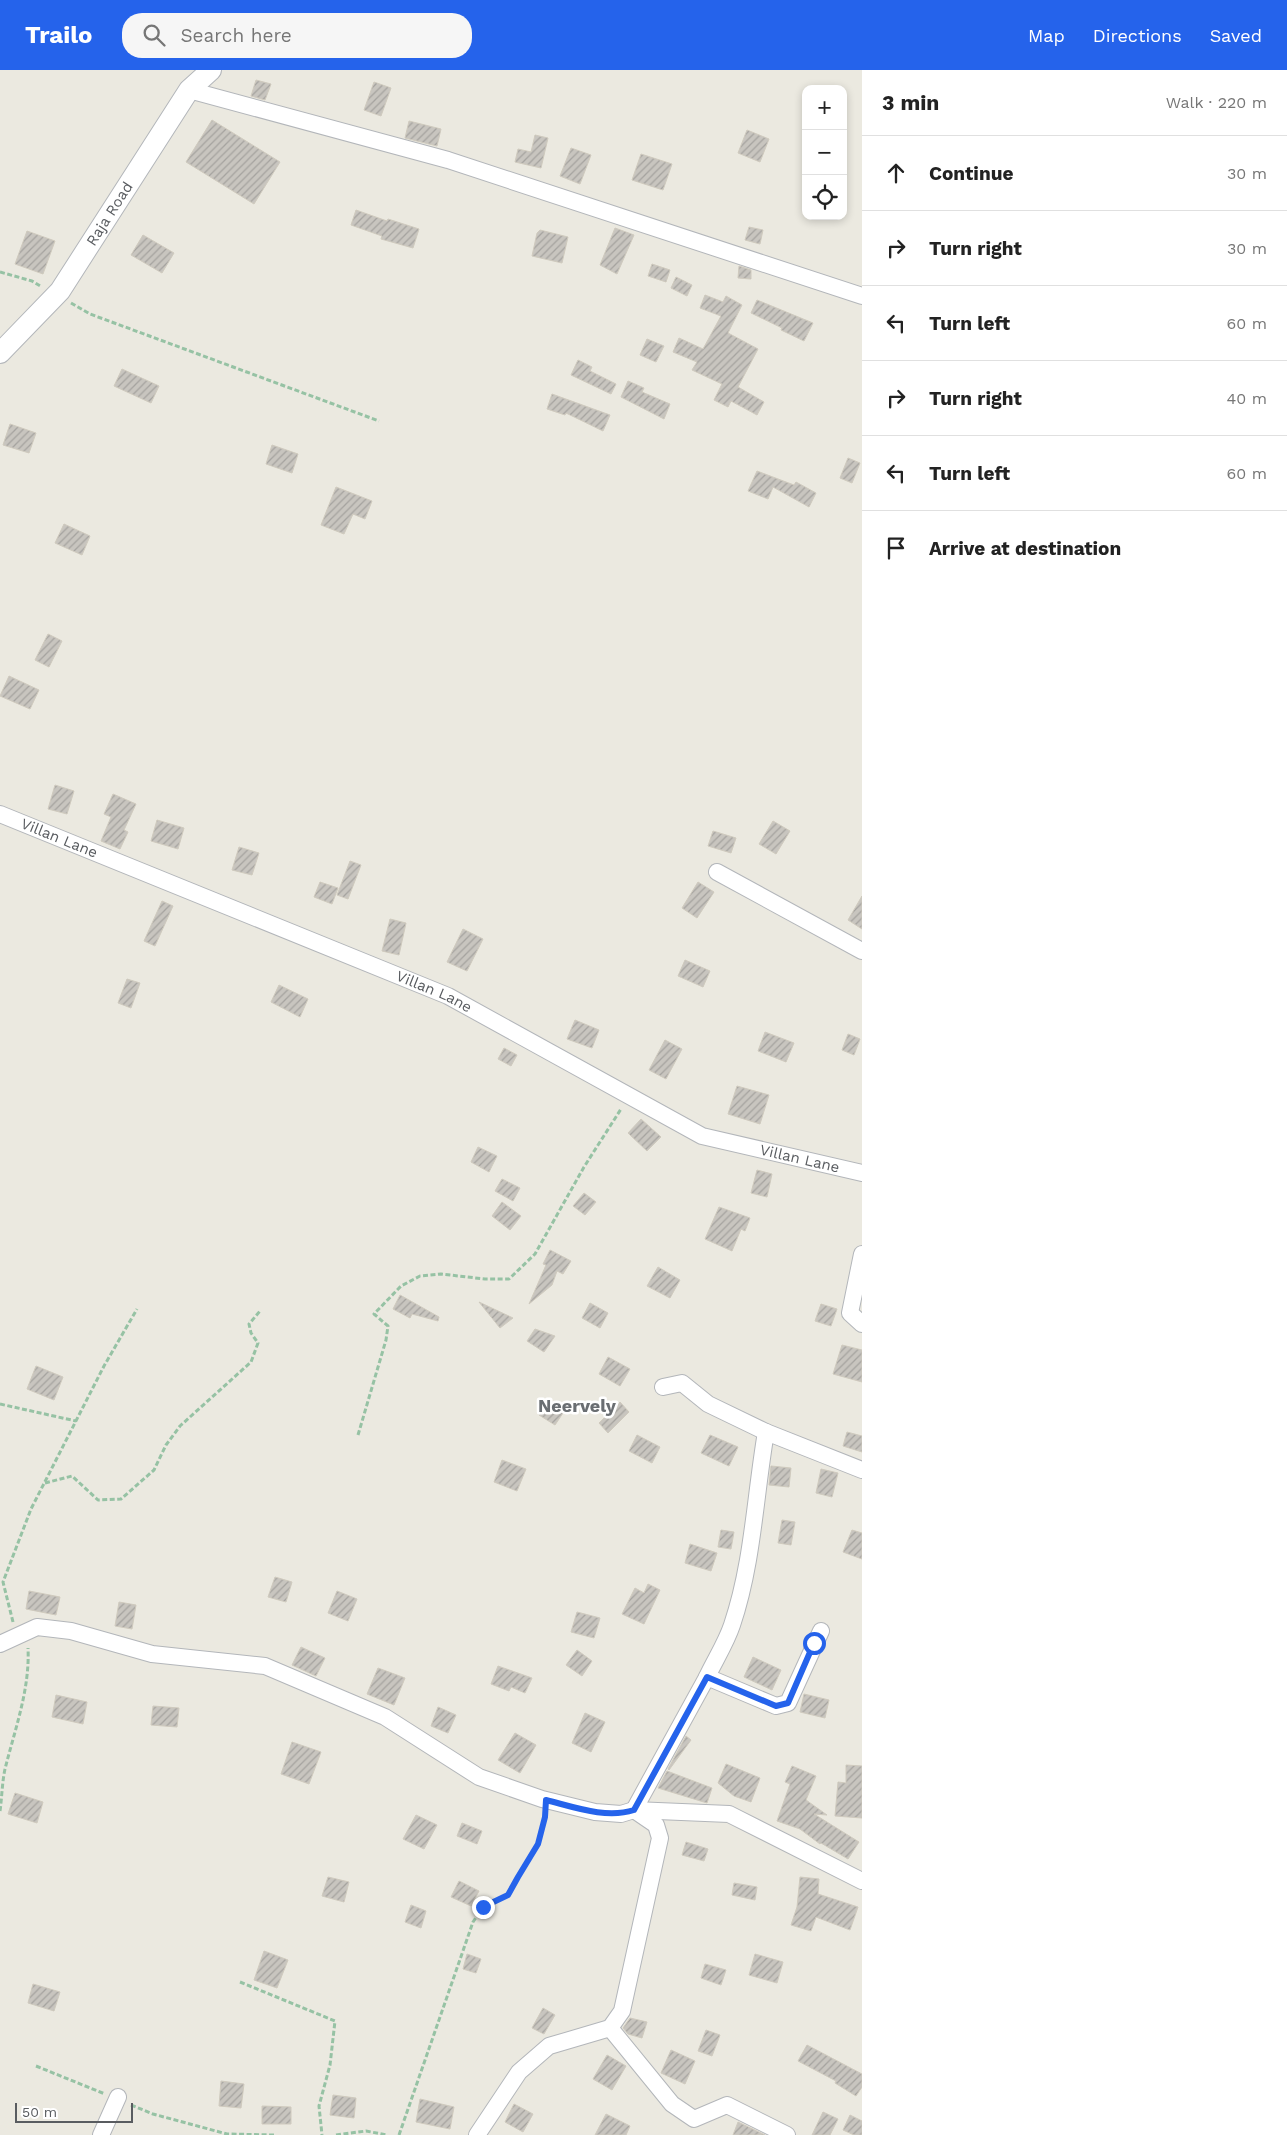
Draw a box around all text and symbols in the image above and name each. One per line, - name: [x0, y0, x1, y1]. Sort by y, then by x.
- search box: [122, 13, 472, 58]
- text: Trailo: [25, 21, 92, 49]
- icon: search: [140, 21, 168, 49]
- text: Search here: [180, 24, 292, 47]
- text: Map: [1028, 25, 1065, 46]
- text: Directions: [1093, 25, 1182, 46]
- text: Saved: [1210, 25, 1262, 46]
- map controls: [802, 85, 847, 220]
- button: +: [802, 85, 847, 130]
- text: 3 min: [882, 90, 939, 115]
- text: Walk · 220 m: [1166, 93, 1267, 112]
- button: −: [802, 130, 847, 175]
- icon: ahead: [882, 159, 910, 187]
- text: Continue: [929, 162, 1013, 185]
- text: 30 m: [1227, 164, 1267, 183]
- button: locate: [802, 175, 847, 220]
- street label: Raja Road: [82, 178, 137, 249]
- icon: right: [882, 234, 910, 262]
- text: Turn right: [929, 237, 1022, 260]
- text: 30 m: [1227, 239, 1267, 258]
- icon: left: [882, 309, 910, 337]
- text: Turn left: [929, 312, 1010, 335]
- text: 60 m: [1227, 314, 1267, 333]
- icon: right: [882, 384, 910, 412]
- text: Turn right: [929, 387, 1022, 410]
- text: 40 m: [1227, 389, 1267, 408]
- icon: left: [882, 459, 910, 487]
- text: Turn left: [929, 462, 1010, 485]
- text: 60 m: [1227, 464, 1267, 483]
- icon: arrive: [882, 534, 910, 562]
- text: Arrive at destination: [929, 537, 1121, 560]
- street label: Villan Lane: [18, 814, 100, 862]
- street label: Villan Lane: [393, 967, 475, 1016]
- street label: Villan Lane: [758, 1141, 841, 1177]
- district label: Neervely: [538, 1395, 617, 1416]
- route start: [803, 1632, 826, 1655]
- route end: [472, 1896, 495, 1919]
- scale bar: [15, 2100, 132, 2123]
- text: 50 m: [22, 2104, 57, 2120]

